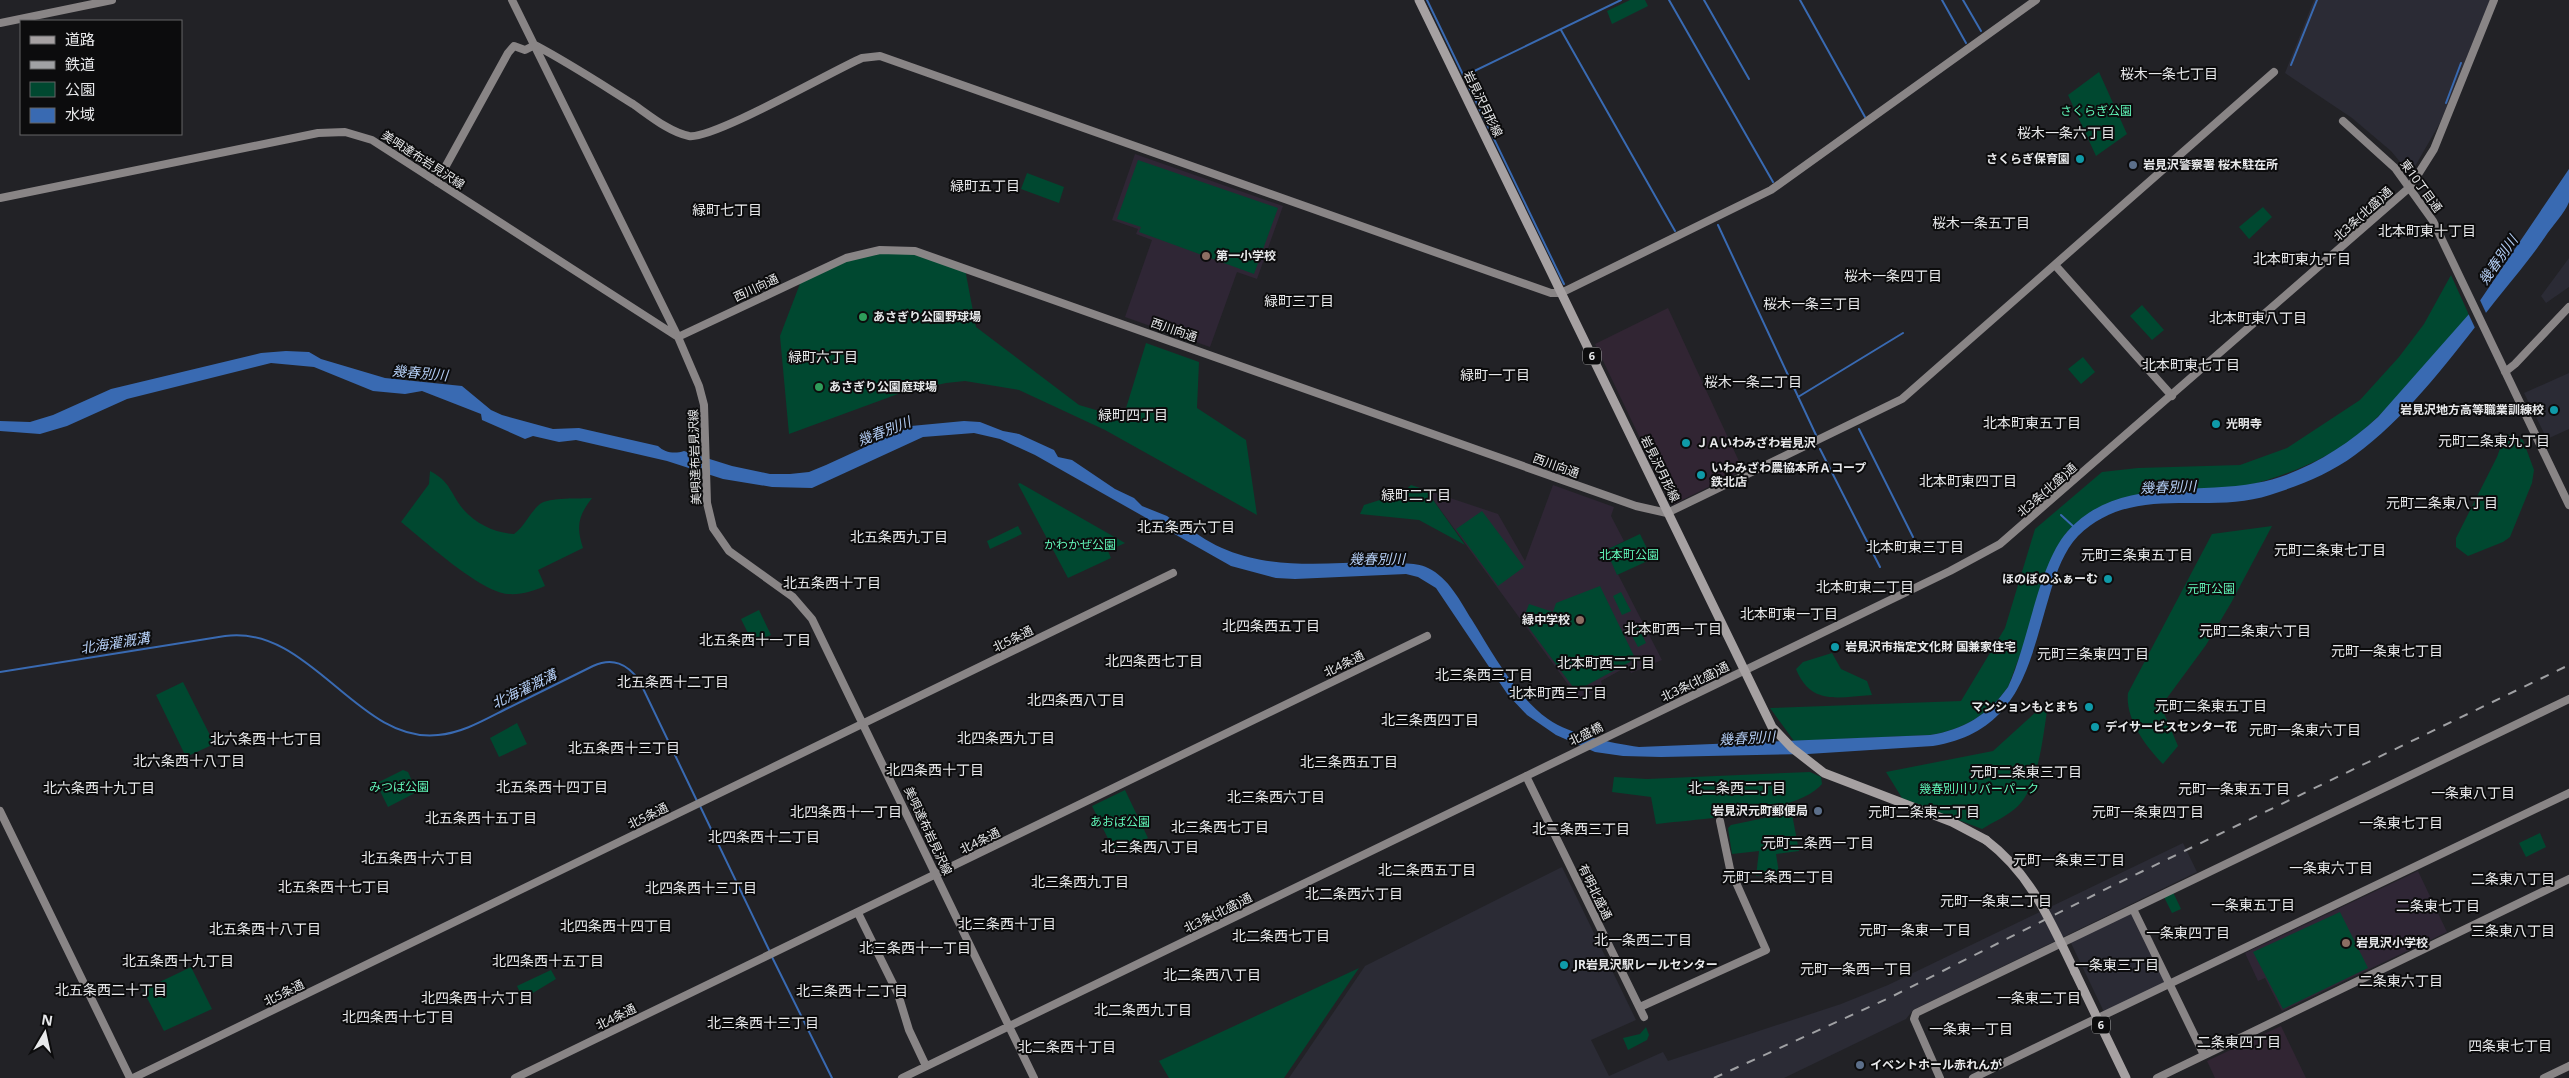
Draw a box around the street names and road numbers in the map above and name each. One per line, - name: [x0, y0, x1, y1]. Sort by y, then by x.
- street label: 岩見沢月形線: [1460, 68, 1507, 140]
- street label: 美唄達布岩見沢線: [378, 126, 468, 193]
- street label: 東10丁目通: [2396, 156, 2446, 216]
- street label: 北3条(北盛)通: [2329, 183, 2396, 245]
- street label: 西川向通: [730, 270, 781, 305]
- street label: 西川向通: [1149, 314, 1200, 345]
- road number: 6: [1583, 348, 1601, 364]
- street label: 美唄達布岩見沢線: [684, 409, 705, 505]
- street label: 岩見沢月形線: [1637, 433, 1684, 505]
- street label: 西川向通: [1531, 449, 1582, 482]
- street label: 北3条(北盛)通: [2013, 459, 2080, 520]
- street label: 北5条通: [990, 622, 1036, 656]
- street label: 北4条通: [1321, 647, 1367, 681]
- street label: 北3条(北盛)通: [1658, 658, 1732, 705]
- street label: 北盛橋: [1566, 718, 1606, 749]
- street label: 美唄達布岩見沢線: [900, 784, 956, 878]
- street label: 北5条通: [625, 799, 671, 833]
- street label: 北4条通: [957, 824, 1003, 858]
- street label: 有明北盛通: [1575, 861, 1616, 922]
- street label: 北3条(北盛)通: [1181, 889, 1255, 936]
- street label: 北5条通: [261, 976, 307, 1010]
- street label: 北4条通: [593, 1000, 639, 1034]
- road number: 6: [2092, 1016, 2110, 1034]

